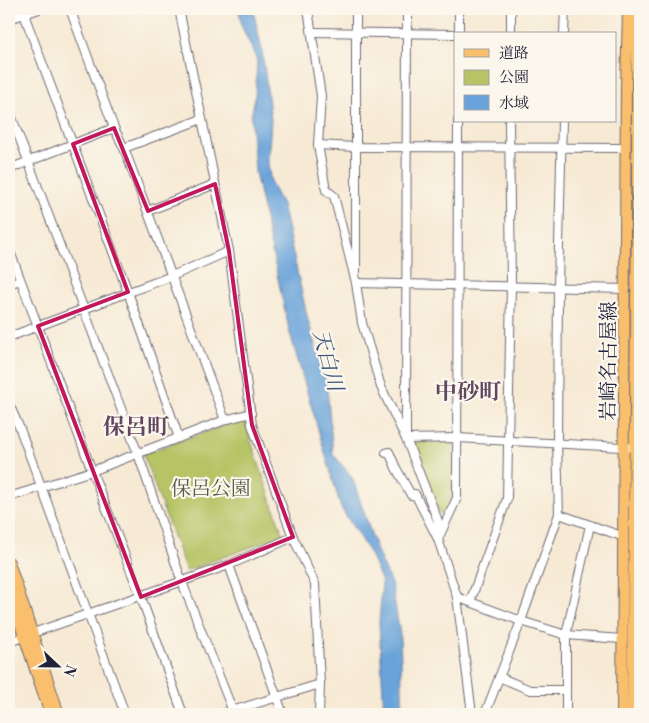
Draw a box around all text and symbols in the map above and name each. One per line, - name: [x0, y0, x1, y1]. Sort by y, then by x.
- legend: [454, 32, 616, 122]
- text: 道路: [499, 44, 529, 63]
- text: 公園: [499, 68, 529, 87]
- text: 水域: [499, 94, 529, 113]
- street label: 岩崎名古屋線: [597, 301, 622, 421]
- water label: 天白川: [306, 326, 348, 396]
- district label: 中砂町: [435, 379, 501, 406]
- district label: 保呂町: [103, 414, 169, 441]
- park label: 保呂公園: [171, 477, 251, 502]
- north arrow: [32, 640, 82, 690]
- text: N: [59, 662, 80, 679]

